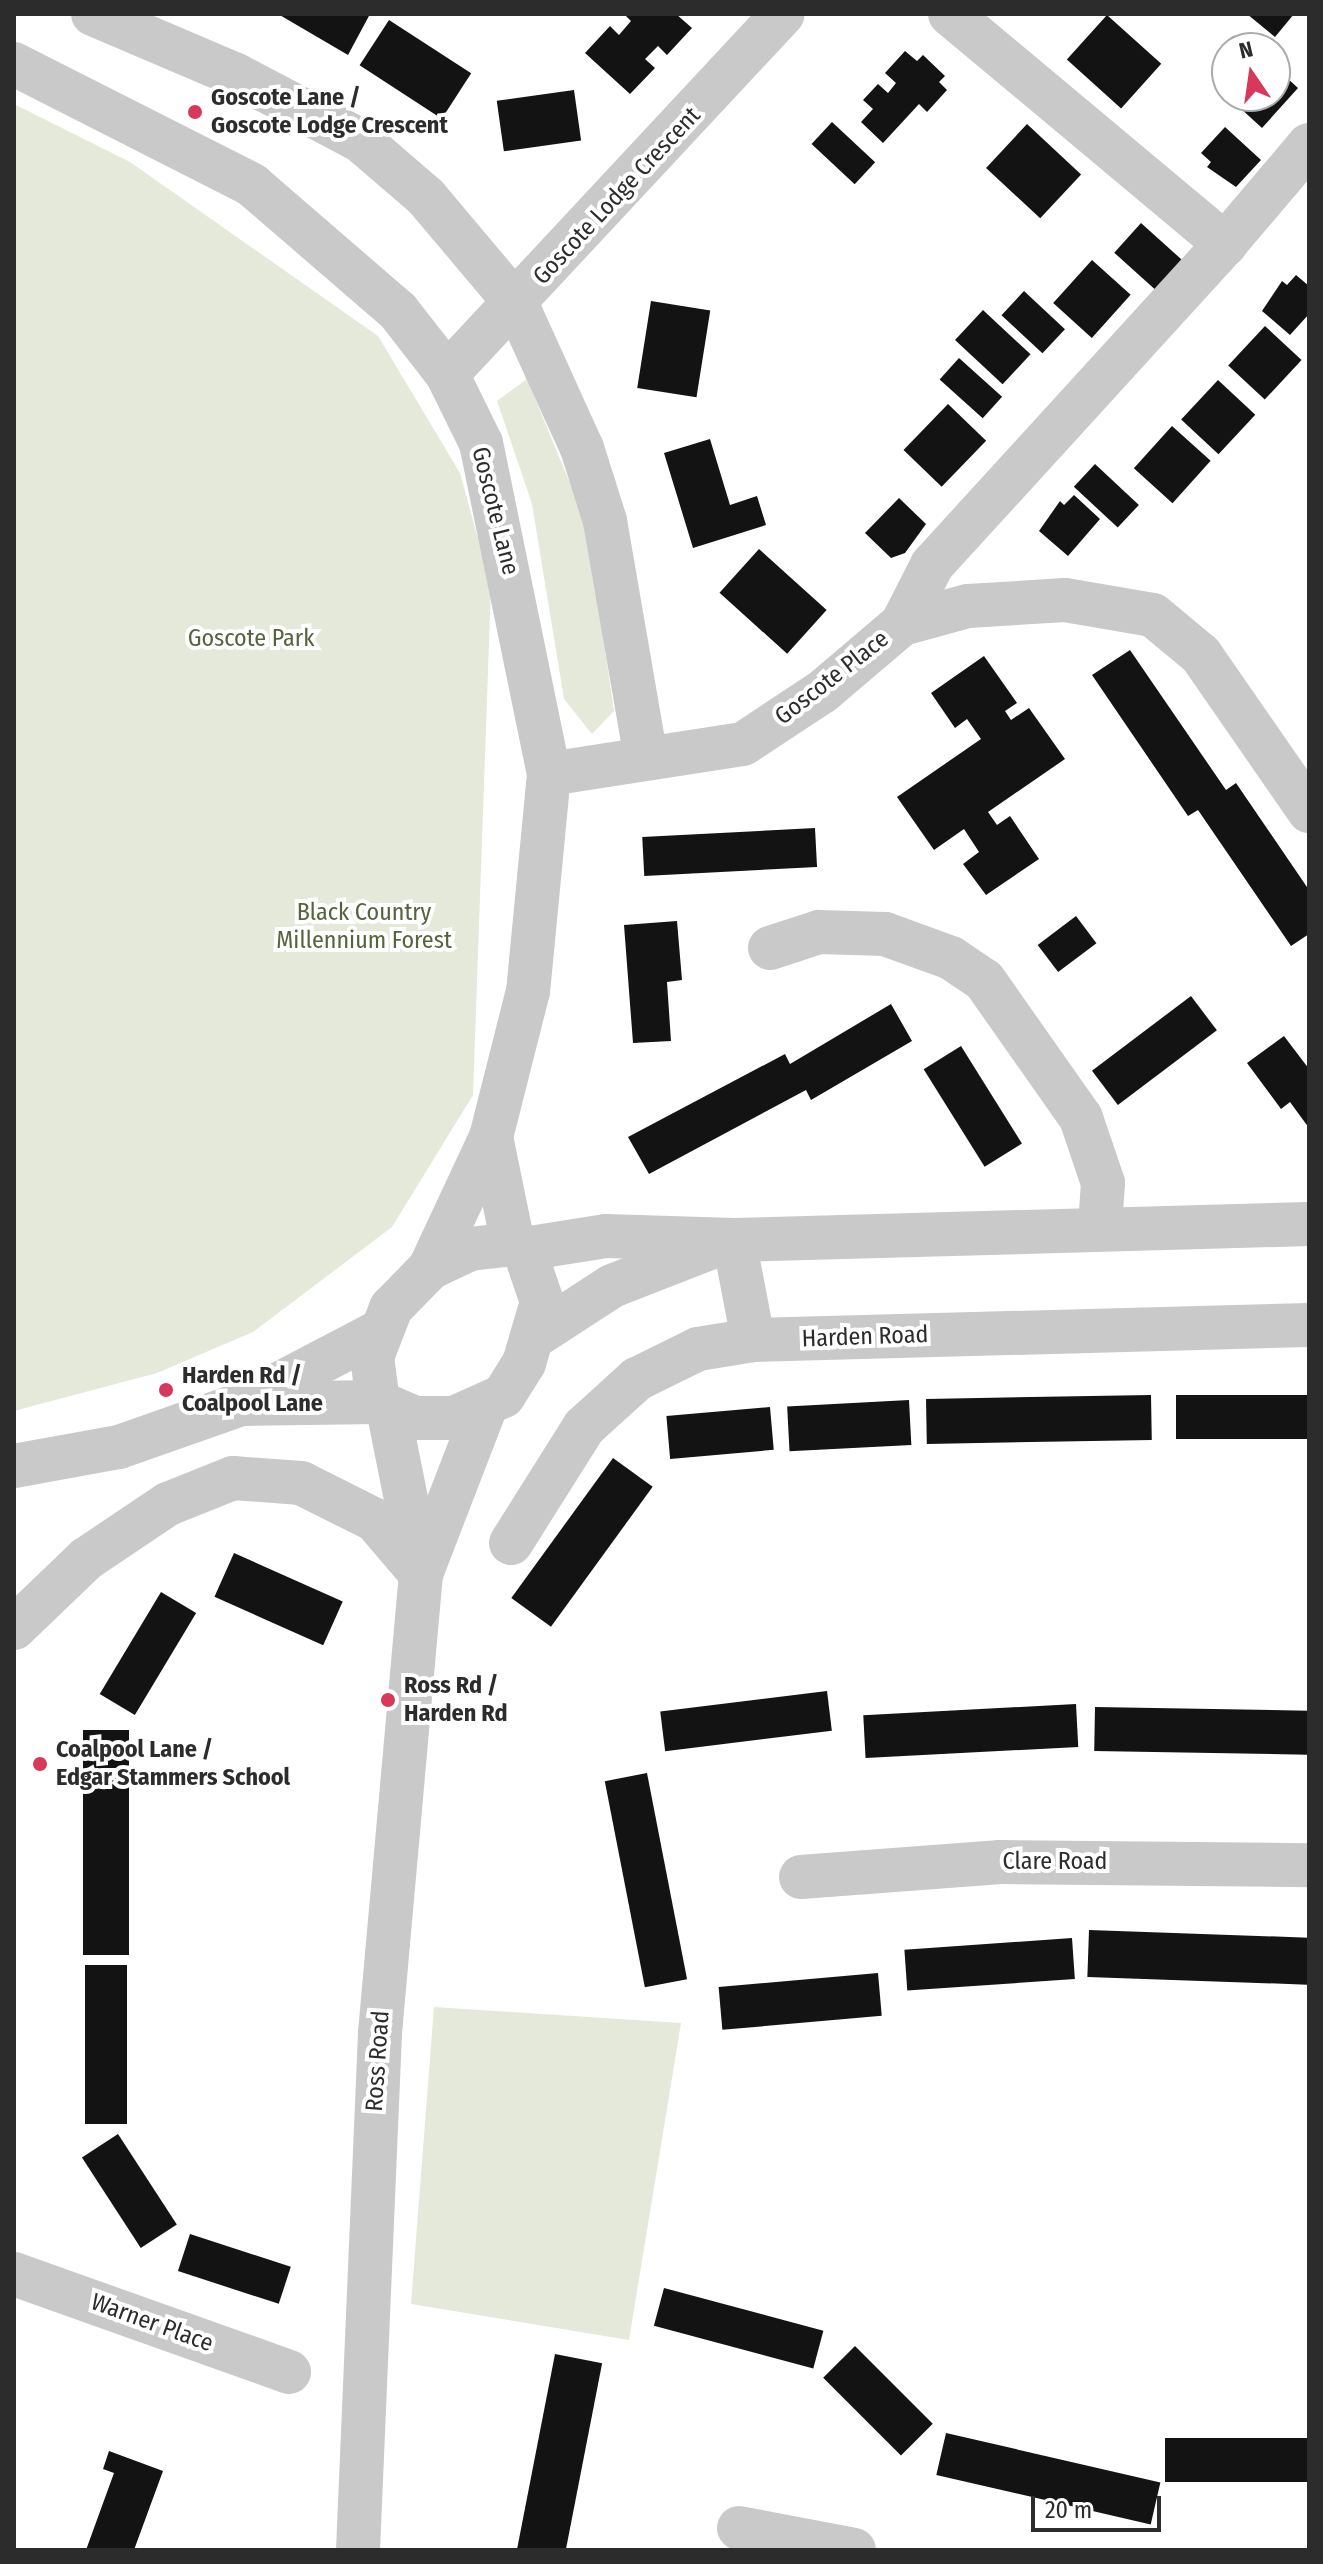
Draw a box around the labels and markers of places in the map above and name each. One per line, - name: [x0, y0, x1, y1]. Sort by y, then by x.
- place label: Goscote Lane / Goscote Lodge Crescent: [211, 84, 448, 140]
- marker: Goscote Lane / Goscote Lodge Crescent: [186, 103, 204, 121]
- place label: Harden Rd / Coalpool Lane: [182, 1362, 323, 1418]
- marker: Harden Rd / Coalpool Lane: [157, 1381, 175, 1399]
- place label: Ross Rd / Harden Rd: [404, 1672, 508, 1728]
- marker: Ross Rd / Harden Rd: [379, 1691, 397, 1709]
- place label: Coalpool Lane / Edgar Stammers School: [56, 1736, 290, 1792]
- marker: Coalpool Lane / Edgar Stammers School: [31, 1755, 49, 1773]

